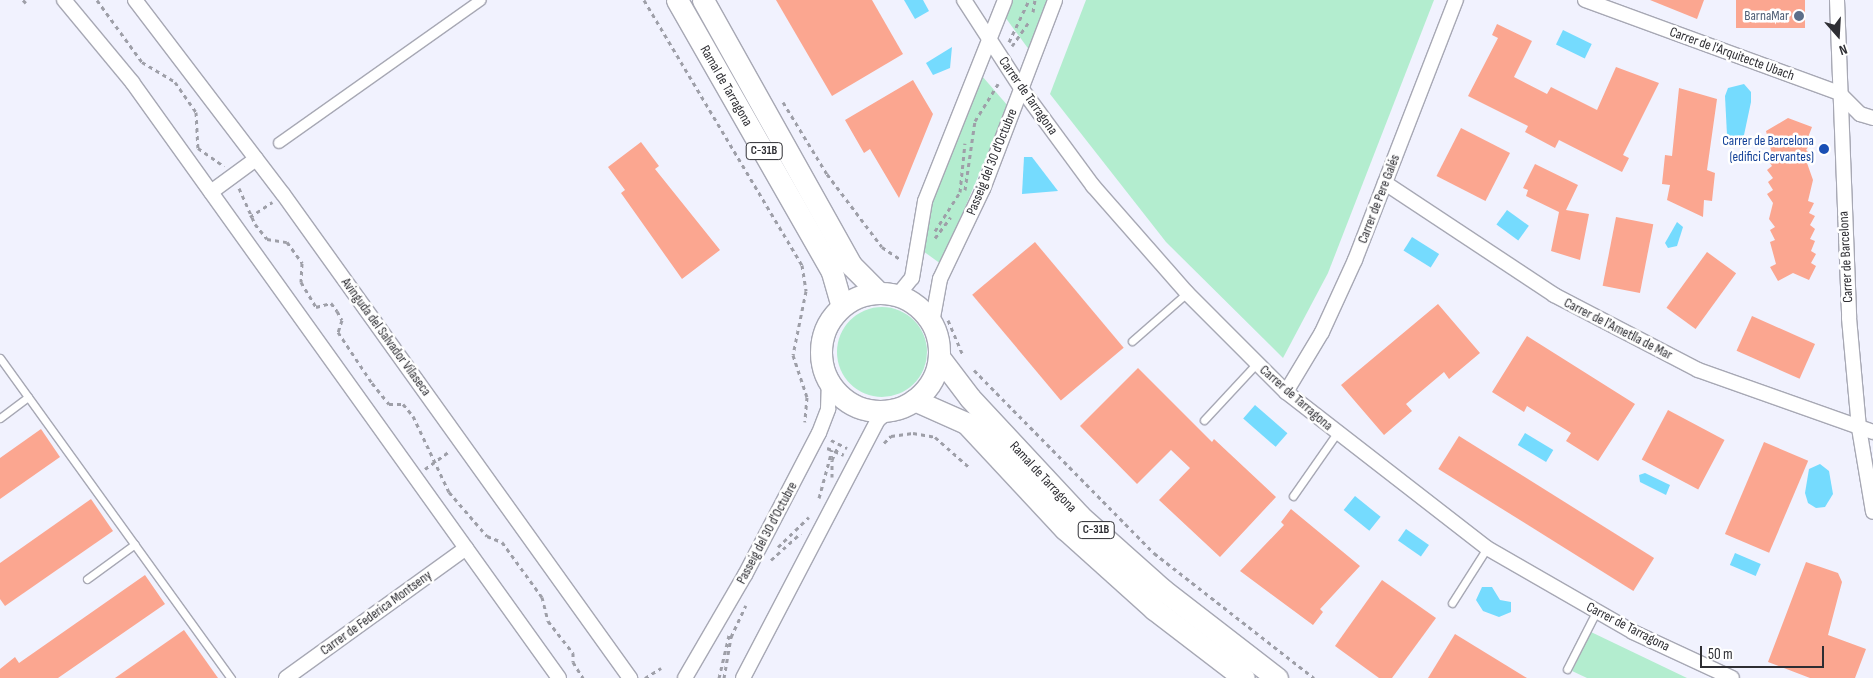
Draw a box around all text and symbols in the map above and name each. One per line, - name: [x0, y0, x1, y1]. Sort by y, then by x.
- place label: BarnaMar: [1744, 8, 1789, 24]
- marker: BarnaMar: [1793, 10, 1805, 22]
- north arrow: [1813, 10, 1863, 60]
- street label: Carrer de l'Arquitecte Ubach: [1667, 24, 1797, 84]
- text: N: [1837, 40, 1849, 59]
- street label: Ramal de Tarragona: [696, 43, 756, 129]
- street label: Carrer de Tarragona: [995, 54, 1061, 138]
- street label: Passeig del 30 d'Octubre: [963, 106, 1021, 218]
- place label: Carrer de Barcelona (edifici Cervantes): [1722, 133, 1814, 166]
- road number: C-31B: [745, 142, 783, 160]
- marker: Carrer de Barcelona (edifici Cervantes): [1818, 143, 1830, 155]
- street label: Carrer de Pere Galés: [1354, 152, 1404, 246]
- street label: Carrer de Barcelona: [1835, 211, 1857, 303]
- street label: Avinguda del Salvador Vilaseca: [338, 275, 434, 399]
- street label: Carrer de l'Ametlla de Mar: [1561, 294, 1675, 364]
- street label: Carrer de Tarragona: [1256, 362, 1336, 434]
- street label: Ramal de Tarragona: [1006, 438, 1080, 516]
- street label: Passeig del 30 d'Octubre: [733, 479, 801, 587]
- road number: C-31B: [1077, 520, 1115, 540]
- street label: Carrer de Federica Montseny: [317, 567, 435, 659]
- street label: Carrer de Tarragona: [1583, 599, 1673, 655]
- scale bar: [1703, 636, 1827, 668]
- text: 50 m: [1708, 645, 1733, 664]

